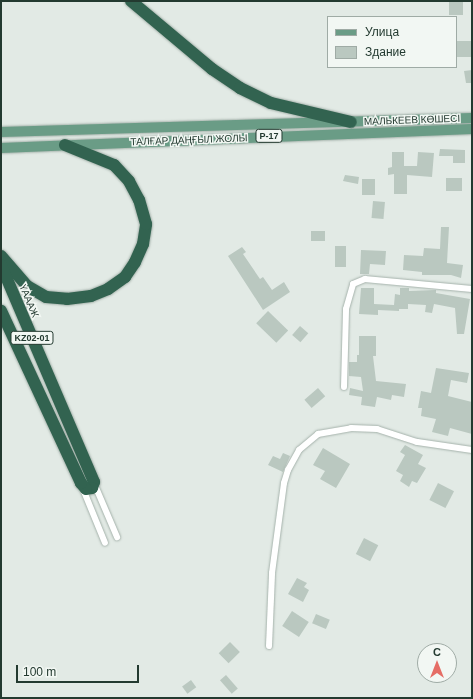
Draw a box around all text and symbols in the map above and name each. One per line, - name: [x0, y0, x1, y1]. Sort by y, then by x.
- legend: [327, 16, 457, 68]
- text: Улица: [365, 25, 399, 39]
- text: Здание: [365, 45, 406, 59]
- street label: МАЛЬКЕЕВ КӨШЕСІ: [364, 112, 460, 128]
- road number: P-17: [255, 129, 283, 143]
- street label: ТАЛҒАР ДАҢҒЫЛ ЖОЛЫ: [130, 132, 248, 148]
- street label: ҮАААЖ: [17, 283, 41, 319]
- road number: KZ02-01: [10, 331, 54, 345]
- north arrow: [417, 643, 457, 683]
- text: С: [433, 646, 441, 658]
- scale bar: [18, 657, 141, 683]
- text: 100 m: [23, 665, 56, 679]

